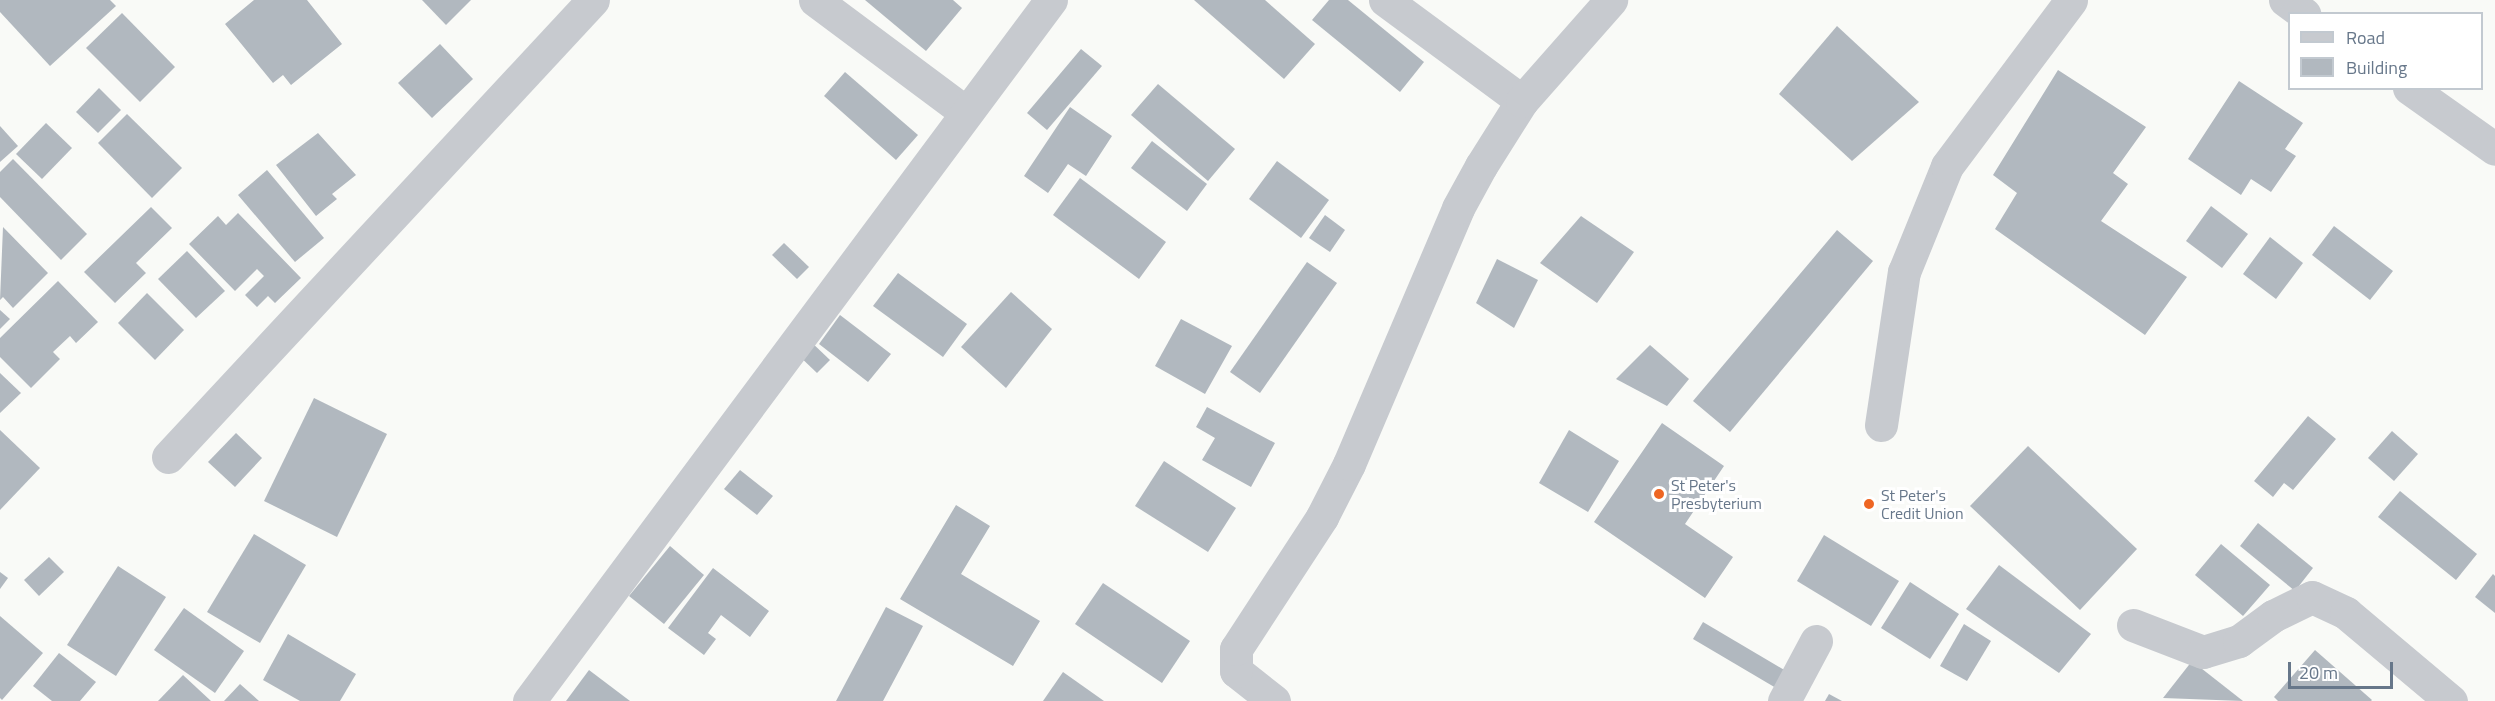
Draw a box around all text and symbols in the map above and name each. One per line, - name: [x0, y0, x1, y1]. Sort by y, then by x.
- legend: [2288, 12, 2483, 90]
- text: Road: [2346, 24, 2385, 51]
- text: Building: [2346, 54, 2407, 81]
- place label: St Peter's Presbyterium: [1671, 475, 1762, 513]
- place label: St Peter's Credit Union: [1881, 485, 1964, 523]
- marker: St Peter's Presbyterium: [1652, 487, 1666, 501]
- marker: St Peter's Credit Union: [1862, 497, 1876, 511]
- scale bar: [2291, 650, 2396, 688]
- text: 20 m: [2299, 659, 2338, 686]

